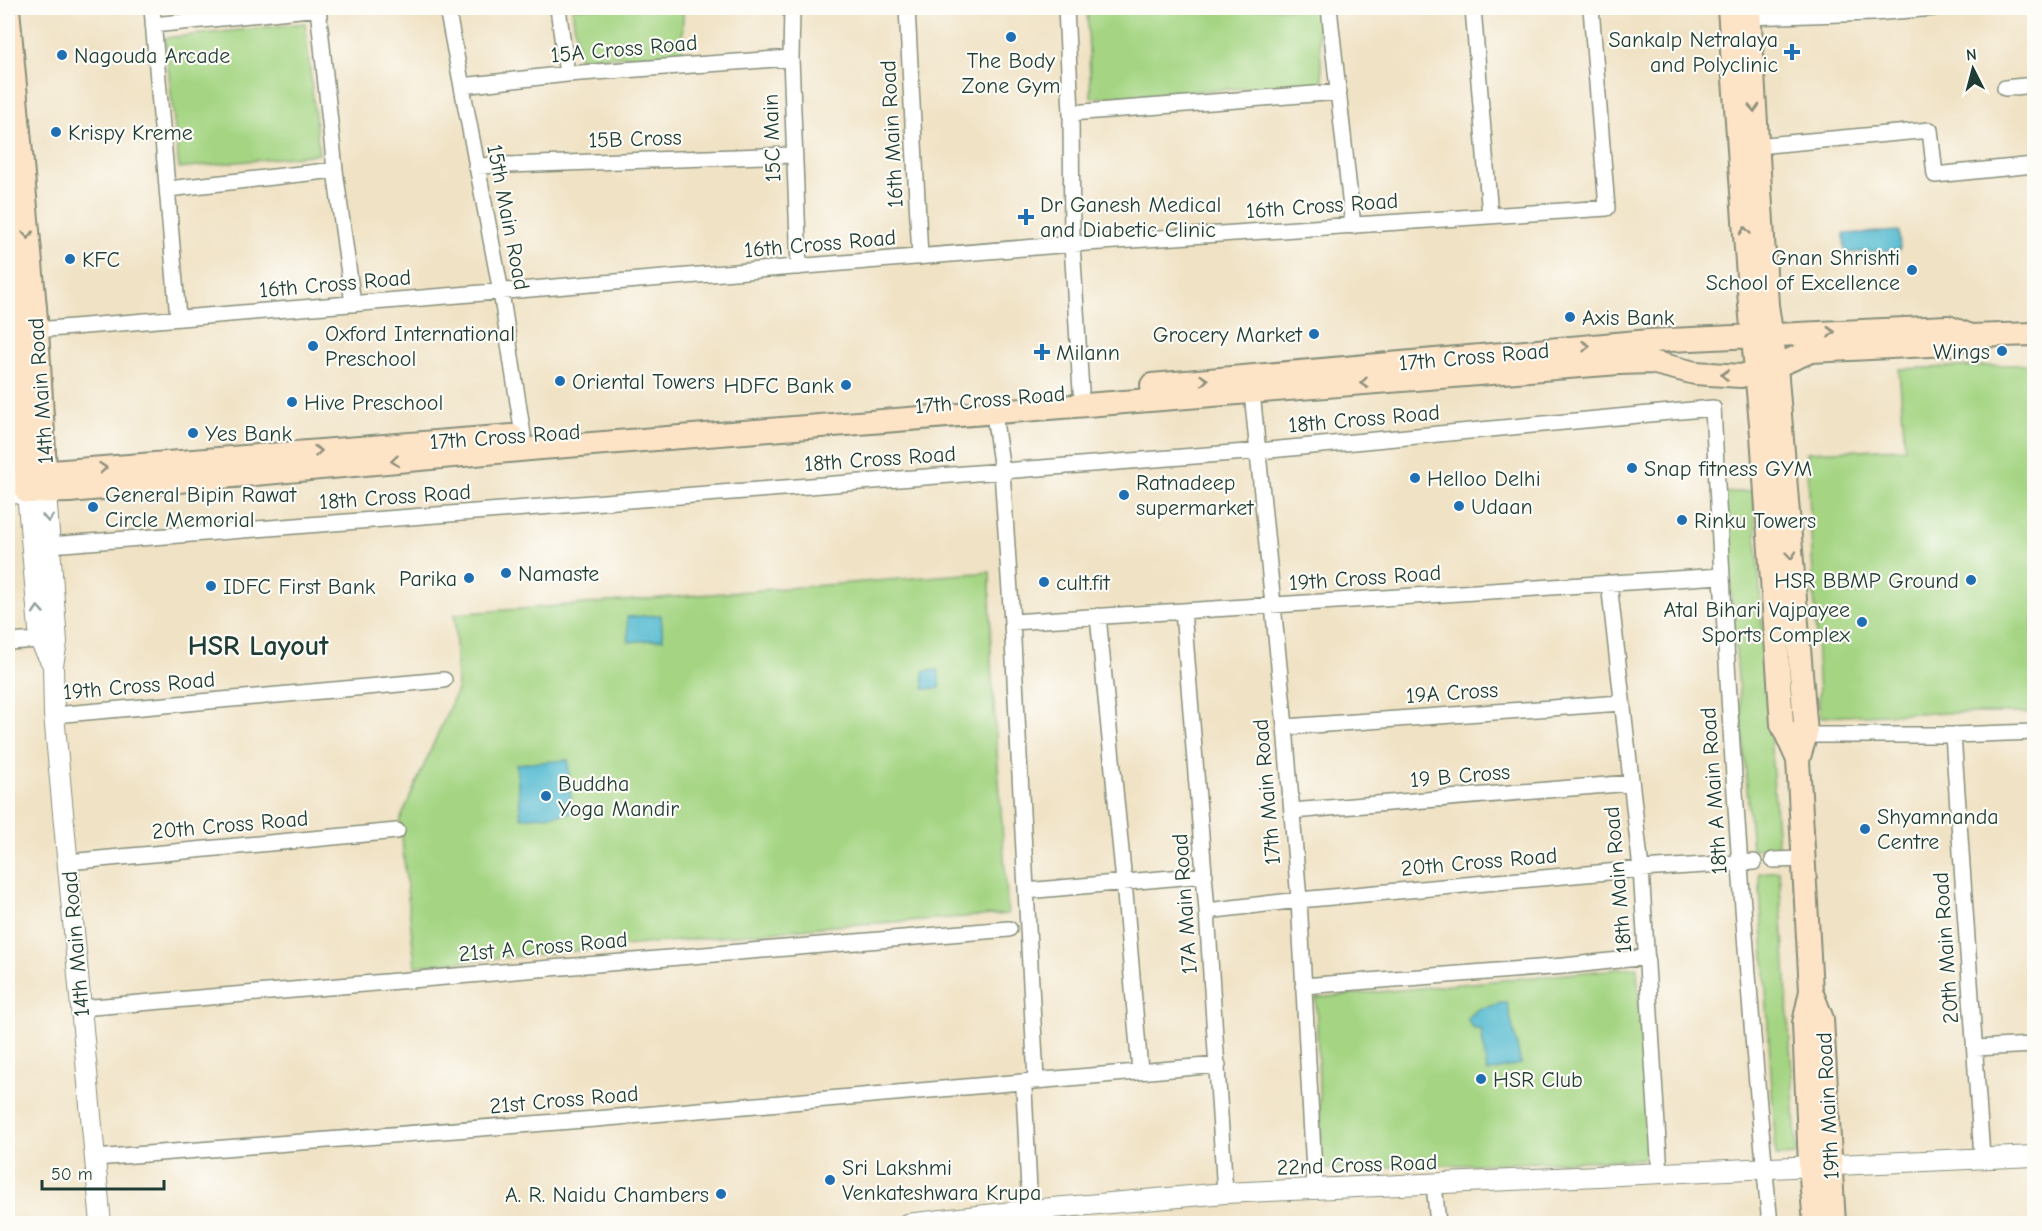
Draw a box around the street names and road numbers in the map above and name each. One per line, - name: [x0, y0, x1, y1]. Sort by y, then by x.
- street label: 15A Cross Road: [550, 30, 699, 68]
- street label: 16th Main Road: [875, 59, 909, 208]
- street label: 15C Main: [757, 93, 787, 183]
- street label: 15B Cross: [588, 124, 682, 154]
- street label: 15th Main Road: [481, 142, 535, 292]
- street label: 16th Cross Road: [1245, 188, 1399, 224]
- street label: 16th Cross Road: [743, 224, 897, 264]
- street label: 16th Cross Road: [258, 264, 412, 304]
- street label: 14th Main Road: [23, 317, 59, 465]
- street label: 17th Cross Road: [1398, 337, 1550, 377]
- street label: 17th Cross Road: [914, 380, 1066, 420]
- street label: 18th Cross Road: [1287, 399, 1441, 439]
- street label: 17th Cross Road: [429, 419, 581, 455]
- street label: 18th Cross Road: [803, 441, 957, 477]
- street label: 18th Cross Road: [318, 479, 472, 515]
- street label: 19th Cross Road: [1288, 560, 1442, 596]
- street label: 19th Cross Road: [62, 666, 216, 706]
- street label: 19A Cross: [1405, 677, 1499, 709]
- street label: 18th A Main Road: [1695, 707, 1733, 875]
- street label: 17th Main Road: [1248, 718, 1286, 866]
- street label: 19 B Cross: [1409, 759, 1511, 793]
- street label: 20th Cross Road: [151, 805, 309, 845]
- street label: 18th Main Road: [1599, 805, 1637, 954]
- street label: 17A Main Road: [1167, 833, 1203, 975]
- street label: 20th Cross Road: [1400, 842, 1558, 882]
- street label: 14th Main Road: [57, 870, 95, 1018]
- street label: 20th Main Road: [1928, 871, 1964, 1025]
- street label: 21st A Cross Road: [457, 927, 629, 967]
- street label: 19th Main Road: [1811, 1032, 1845, 1180]
- street label: 21st Cross Road: [488, 1081, 640, 1119]
- street label: 22nd Cross Road: [1276, 1149, 1438, 1181]

